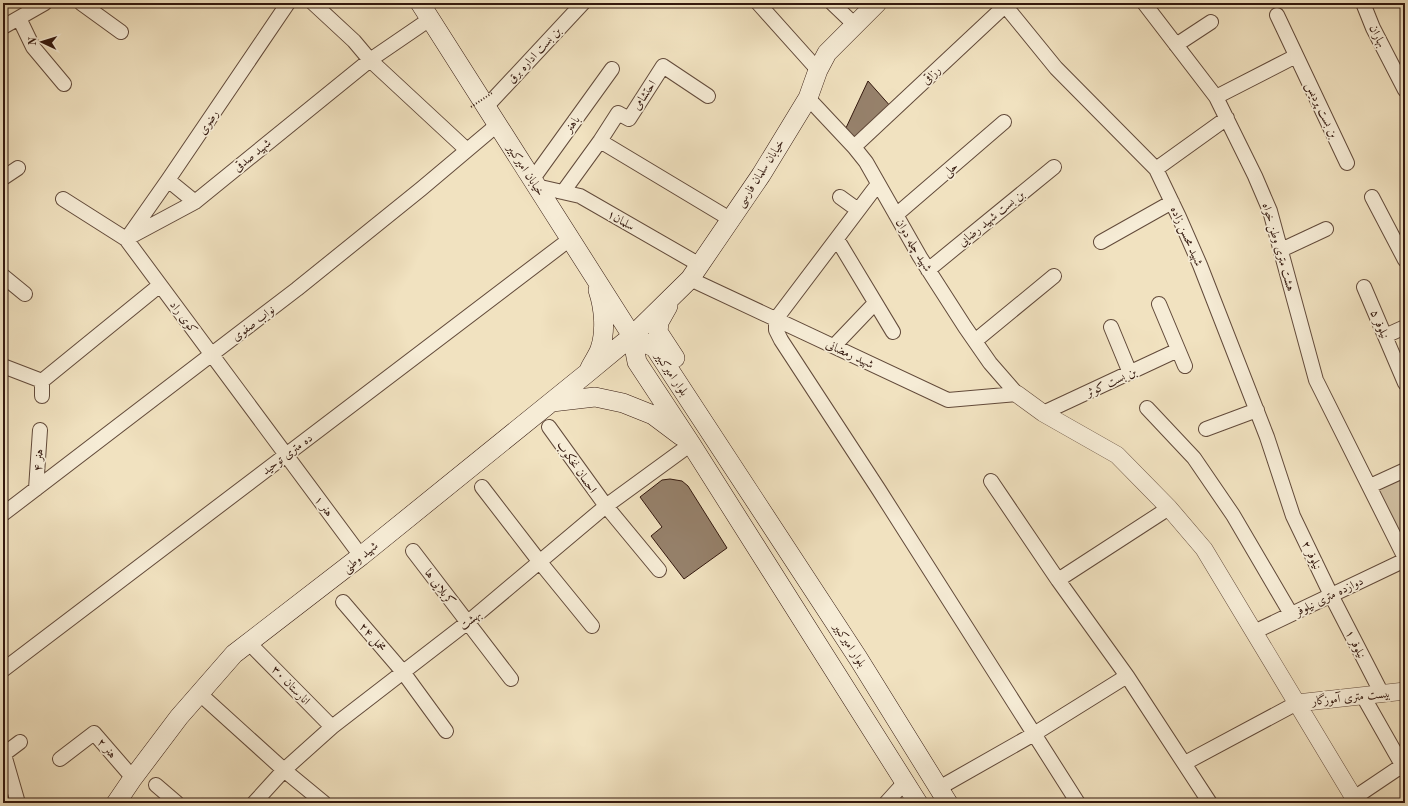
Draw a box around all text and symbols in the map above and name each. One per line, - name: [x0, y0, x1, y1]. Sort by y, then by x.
- north arrow: [22, 22, 62, 62]
- street label: بهاران: [1366, 23, 1388, 50]
- street label: بن بست اداره برق: [506, 25, 564, 86]
- text: N: [28, 36, 39, 46]
- street label: رزاقی: [919, 63, 944, 87]
- street label: احتشامی: [631, 78, 659, 112]
- street label: بن بست پردیس: [1301, 81, 1340, 142]
- street label: رضوی: [196, 108, 222, 137]
- street label: باهنر: [562, 114, 583, 137]
- street label: شهید صدقی: [231, 136, 274, 175]
- street label: خیابان سلمان فارسی: [735, 137, 789, 211]
- street label: خیابان امیرکبیر: [503, 141, 547, 198]
- street label: حلی: [941, 160, 962, 181]
- street label: بن بست شهید رضایی: [956, 188, 1028, 250]
- street label: هشت متری وطن خواه: [1258, 202, 1296, 293]
- street label: شهید محسن زاده: [1166, 205, 1205, 269]
- street label: سلمان۱: [605, 208, 636, 233]
- street label: شهید چله دوان: [891, 217, 933, 275]
- street label: کوی راد: [166, 298, 200, 337]
- street label: نواب صفوی: [230, 304, 278, 344]
- street label: نیلوفر ۵: [1367, 308, 1391, 341]
- street label: شهید رمضانی: [823, 339, 875, 372]
- street label: بلوار امیرکبیر: [651, 348, 691, 398]
- street label: بن بست کوثر: [1082, 365, 1140, 402]
- street label: ده متری توحید: [260, 432, 316, 478]
- street label: احسان نخکوب: [553, 439, 599, 497]
- street label: هنر ۴: [32, 448, 46, 472]
- street label: هنر ۱: [312, 494, 335, 519]
- street label: نیلوفر ۲: [1298, 539, 1323, 572]
- street label: شهید وطنی: [341, 540, 382, 577]
- street label: کربلایی ها: [421, 566, 458, 609]
- street label: دوازده متری نیلوفر: [1292, 575, 1366, 620]
- street label: بهشت: [458, 609, 484, 634]
- street label: بلوار امیرکبیر: [830, 619, 868, 670]
- street label: مخمل ۲۴: [355, 621, 388, 656]
- street label: نیلوفر ۱: [1342, 628, 1367, 661]
- street label: انارستان ۳۰: [269, 664, 312, 708]
- street label: بیست متری آموزگار: [1310, 685, 1391, 709]
- street label: هنر ۲: [94, 736, 118, 761]

